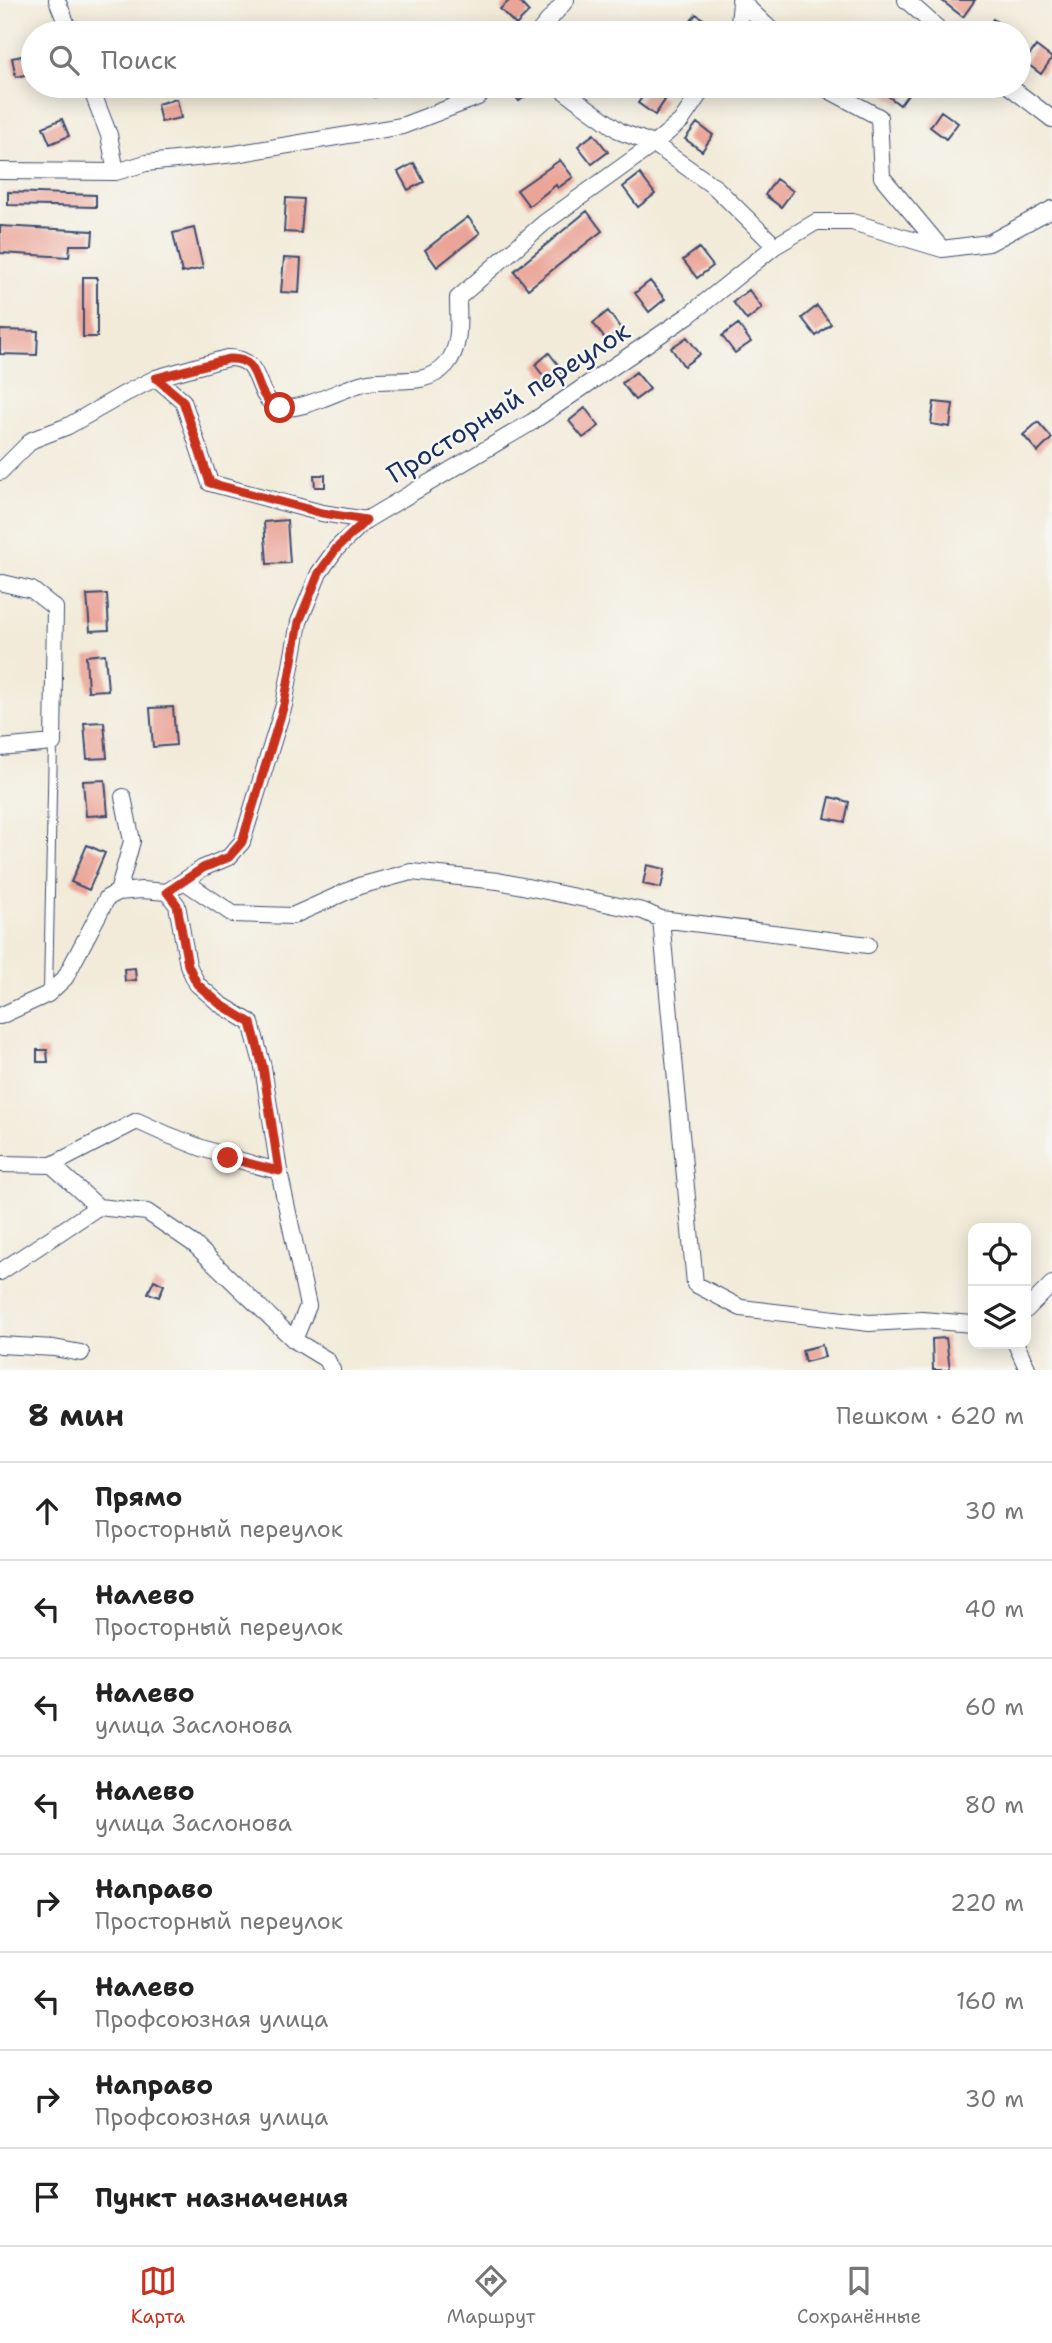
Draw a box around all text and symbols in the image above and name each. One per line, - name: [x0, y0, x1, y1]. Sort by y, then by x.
- search box: [21, 21, 1031, 98]
- icon: search: [45, 41, 83, 79]
- text: Поиск: [101, 42, 177, 77]
- street label: Просторный переулок: [380, 313, 636, 491]
- route start: [264, 392, 295, 423]
- route end: [212, 1142, 243, 1173]
- map controls: [968, 1223, 1031, 1349]
- button: locate: [968, 1223, 1031, 1286]
- button: layers: [968, 1286, 1031, 1349]
- text: 8 мин: [28, 1395, 124, 1436]
- text: Пешком · 620 m: [836, 1401, 1024, 1431]
- text: Прямо: [95, 1479, 183, 1514]
- icon: ahead: [28, 1492, 66, 1530]
- text: 30 m: [965, 1496, 1024, 1526]
- text: Просторный переулок: [95, 1514, 343, 1544]
- text: Налево: [95, 1577, 195, 1612]
- icon: left: [28, 1590, 66, 1628]
- text: 40 m: [964, 1594, 1024, 1624]
- text: Просторный переулок: [95, 1612, 343, 1642]
- text: Налево: [95, 1675, 195, 1710]
- icon: left: [28, 1688, 66, 1726]
- text: 60 m: [965, 1692, 1024, 1722]
- text: улица Заслонова: [95, 1710, 292, 1740]
- text: Налево: [95, 1773, 195, 1808]
- icon: left: [28, 1786, 66, 1824]
- text: 80 m: [965, 1790, 1024, 1820]
- text: улица Заслонова: [95, 1808, 292, 1838]
- text: Направо: [95, 1871, 213, 1906]
- icon: right: [28, 1884, 66, 1922]
- text: 220 m: [950, 1888, 1024, 1918]
- text: Просторный переулок: [95, 1906, 343, 1936]
- text: Налево: [95, 1969, 195, 2004]
- icon: left: [28, 1982, 66, 2020]
- text: 160 m: [956, 1986, 1024, 2016]
- text: Профсоюзная улица: [95, 2004, 328, 2034]
- text: Направо: [95, 2067, 213, 2102]
- icon: right: [28, 2080, 66, 2118]
- text: 30 m: [965, 2084, 1024, 2114]
- text: Профсоюзная улица: [95, 2102, 328, 2132]
- icon: arrive: [28, 2178, 66, 2216]
- text: Пункт назначения: [95, 2180, 348, 2215]
- tab: Карта: [131, 2262, 185, 2329]
- tab: Маршрут: [447, 2262, 535, 2329]
- tab: Сохранённые: [797, 2262, 921, 2329]

